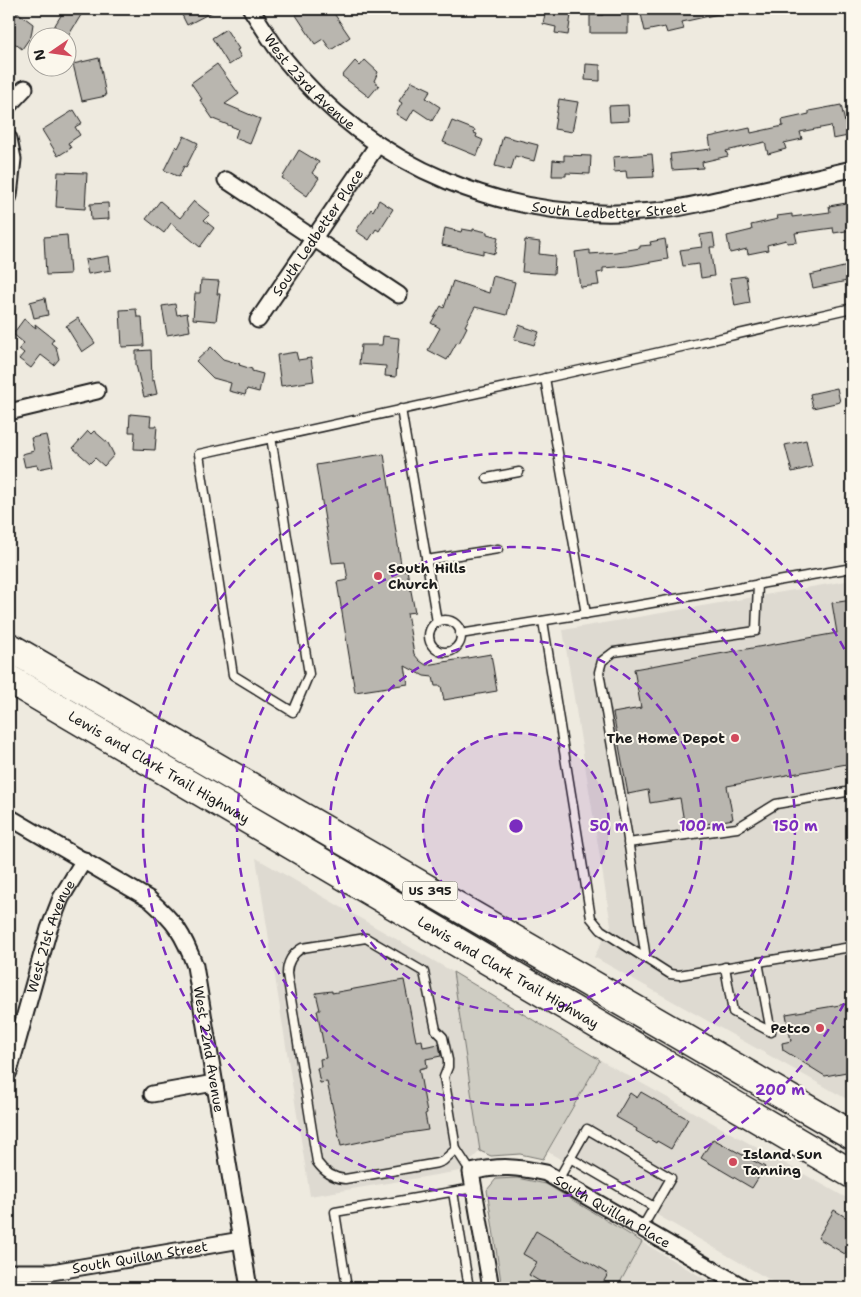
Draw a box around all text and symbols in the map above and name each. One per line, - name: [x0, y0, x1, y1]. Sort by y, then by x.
- north arrow: [28, 28, 78, 78]
- street label: West 23rd Avenue: [260, 30, 359, 134]
- text: N: [29, 47, 49, 62]
- street label: South Ledbetter Place: [268, 165, 367, 299]
- street label: South Ledbetter Street: [530, 197, 688, 222]
- place label: South Hills Church: [388, 559, 466, 593]
- marker: South Hills Church: [372, 570, 384, 582]
- street label: Lewis and Clark Trail Highway: [65, 707, 253, 827]
- place label: The Home Depot: [606, 729, 725, 747]
- marker: The Home Depot: [729, 732, 741, 744]
- text: 50 m: [590, 816, 629, 836]
- text: 100 m: [679, 816, 725, 836]
- text: 150 m: [772, 816, 818, 836]
- centre of rings: [507, 817, 525, 835]
- street label: West 21st Avenue: [22, 876, 79, 995]
- road number: US 395: [402, 881, 458, 900]
- street label: Lewis and Clark Trail Highway: [414, 912, 602, 1033]
- street label: West 22nd Avenue: [189, 984, 228, 1114]
- place label: Petco: [770, 1019, 810, 1037]
- marker: Petco: [814, 1022, 826, 1034]
- text: 200 m: [755, 1080, 805, 1100]
- place label: Island Sun Tanning: [743, 1145, 822, 1179]
- marker: Island Sun Tanning: [727, 1156, 739, 1168]
- street label: South Quillan Place: [551, 1171, 674, 1252]
- street label: South Quillan Street: [71, 1237, 209, 1277]

